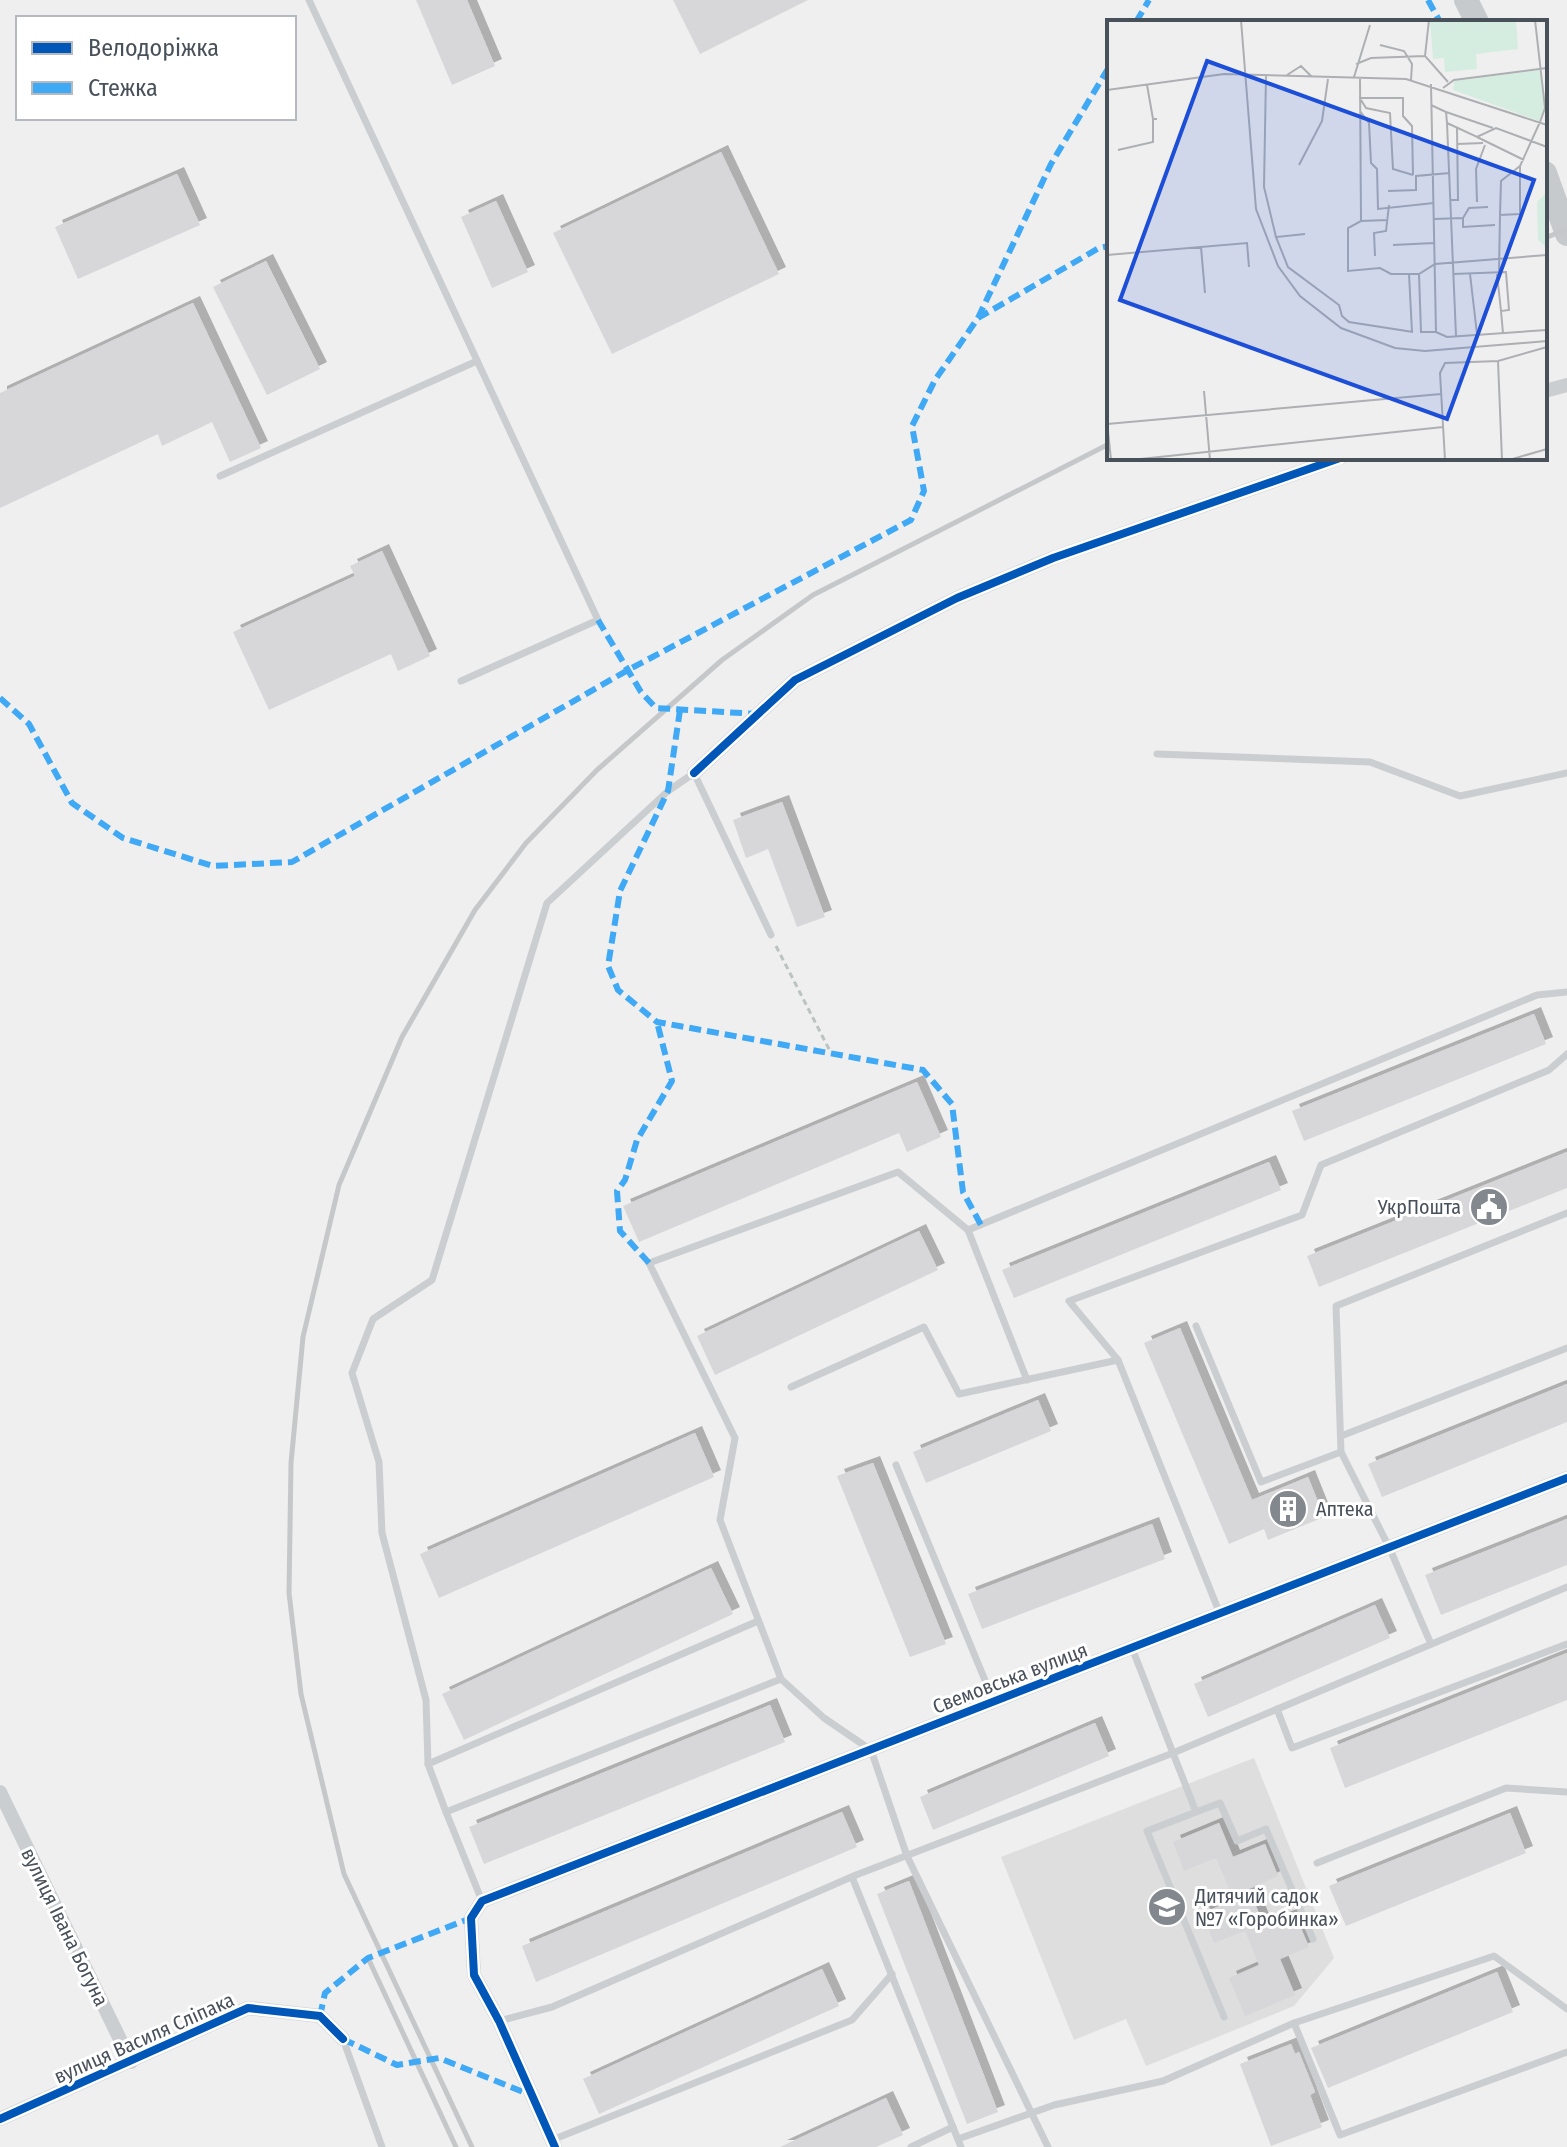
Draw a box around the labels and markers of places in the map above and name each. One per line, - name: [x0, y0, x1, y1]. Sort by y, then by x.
- public building icon: УкрПошта: [1468, 1186, 1510, 1228]
- place label: УкрПошта: [1377, 1195, 1461, 1219]
- building icon: Аптека: [1267, 1488, 1309, 1530]
- place label: Аптека: [1316, 1497, 1374, 1521]
- place label: Дитячий садок №7 «Горобинка»: [1194, 1884, 1339, 1931]
- school or university icon: Дитячий садок №7 «Горобинка»: [1146, 1886, 1188, 1928]

